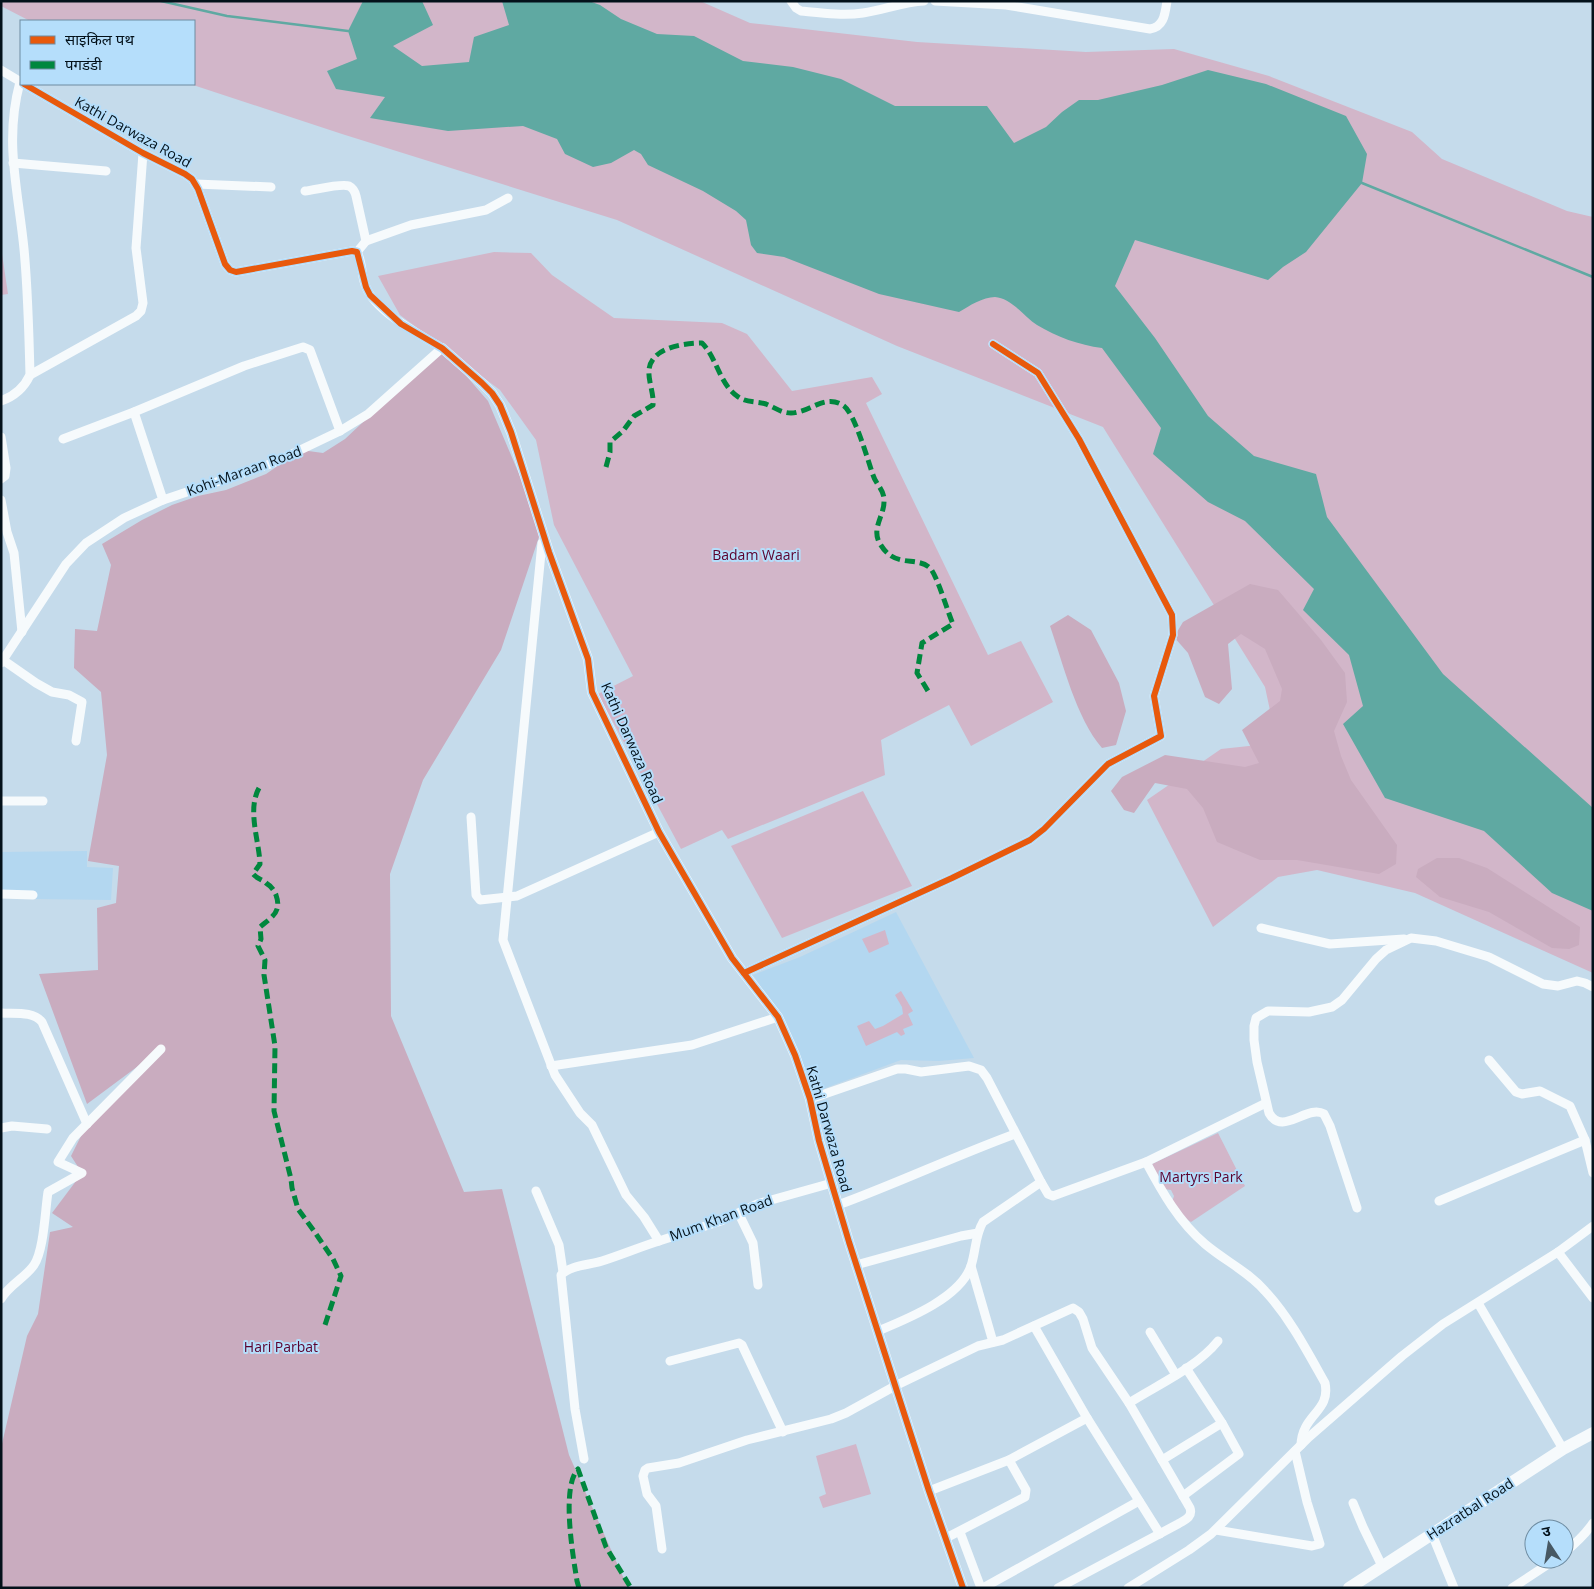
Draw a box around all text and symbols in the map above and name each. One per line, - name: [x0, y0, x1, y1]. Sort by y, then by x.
- legend: [20, 20, 195, 85]
- text: साइकिल पथ: [65, 29, 134, 49]
- text: पगडंडी: [65, 54, 103, 74]
- street label: Kathi Darwaza Road: [71, 92, 195, 172]
- street label: Kohi-Maraan Road: [184, 441, 304, 500]
- park label: Badam Waari: [712, 545, 800, 564]
- street label: Kathi Darwaza Road: [597, 679, 668, 806]
- street label: Kathi Darwaza Road: [802, 1063, 857, 1194]
- park label: Martyrs Park: [1159, 1167, 1243, 1186]
- street label: Mum Khan Road: [667, 1190, 775, 1245]
- park label: Hari Parbat: [244, 1337, 318, 1356]
- street label: Hazratbal Road: [1423, 1473, 1517, 1544]
- north arrow: [1524, 1519, 1574, 1569]
- text: उ: [1540, 1520, 1553, 1541]

